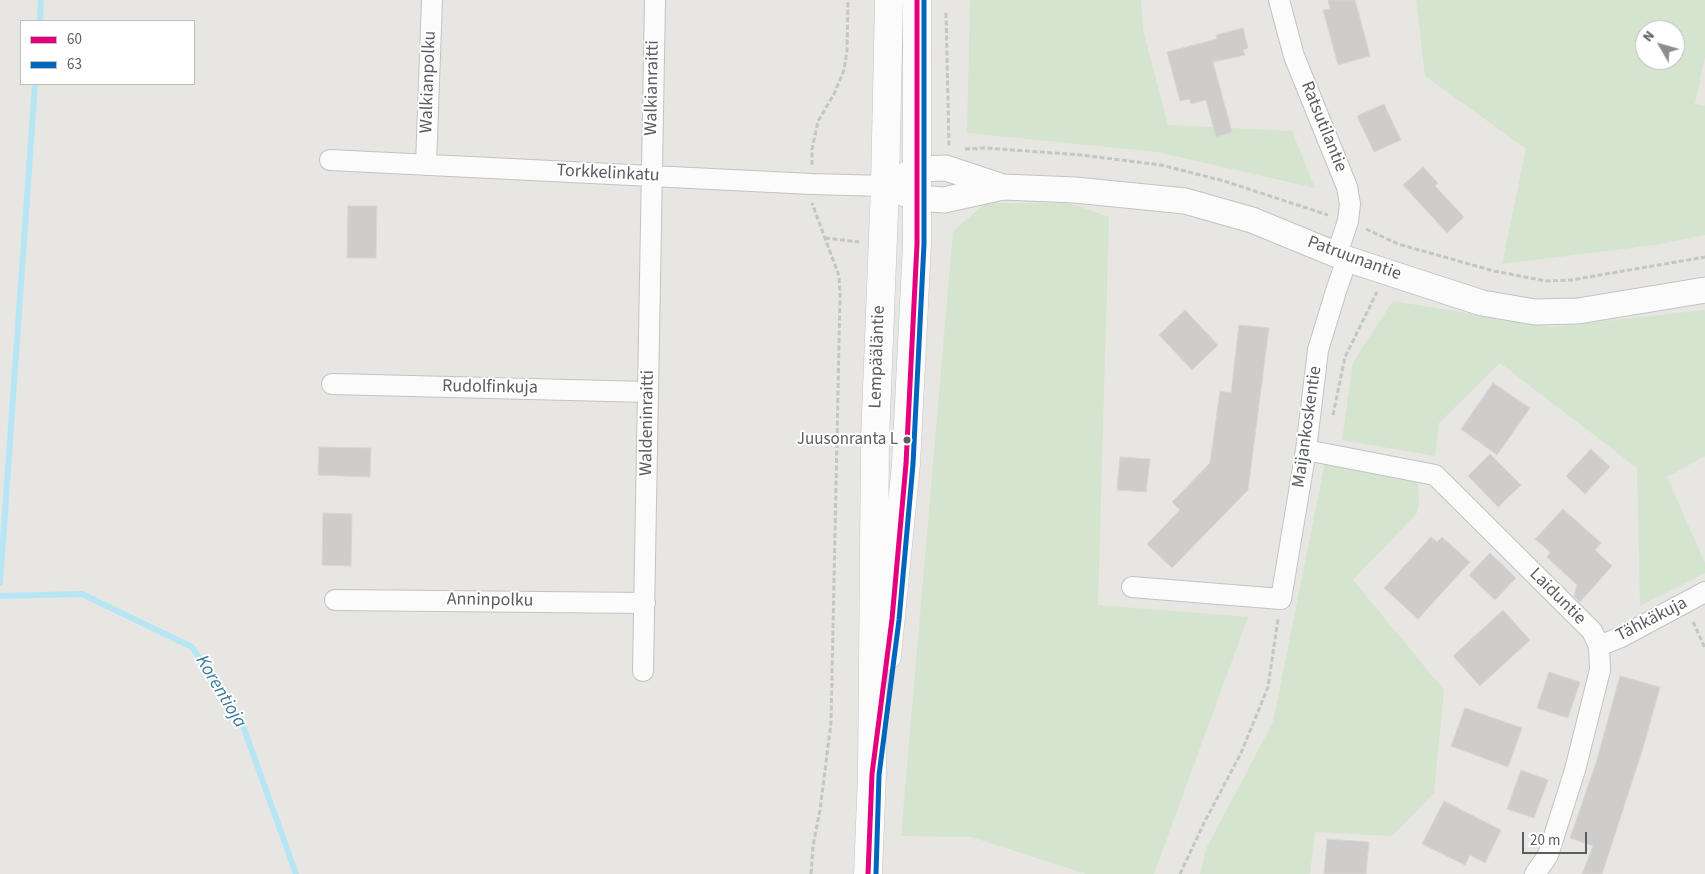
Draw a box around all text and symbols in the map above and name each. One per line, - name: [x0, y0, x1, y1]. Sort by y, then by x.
- legend: [20, 20, 195, 85]
- north arrow: [1635, 20, 1685, 70]
- text: N: [1638, 27, 1660, 46]
- text: 60: [67, 29, 82, 50]
- street label: Walkianpolku: [416, 30, 442, 134]
- street label: Walkianraitti: [641, 40, 665, 136]
- text: 63: [67, 54, 82, 75]
- street label: Ratsutilantie: [1295, 79, 1351, 175]
- street label: Torkkelinkatu: [556, 161, 660, 187]
- street label: Patruunantie: [1304, 232, 1404, 286]
- street label: Lempääläntie: [865, 305, 891, 409]
- street label: Maijankoskentie: [1289, 365, 1327, 489]
- street label: Waldeninraitti: [636, 370, 660, 476]
- street label: Rudolfinkuja: [442, 376, 538, 400]
- place label: Juusonranta L: [797, 430, 898, 450]
- marker: Juusonranta L: [902, 435, 912, 445]
- street label: Laiduntie: [1524, 564, 1590, 630]
- street label: Anninpolku: [447, 589, 533, 613]
- street label: Tähkäkuja: [1613, 593, 1691, 647]
- water label: Korentioja: [189, 652, 251, 732]
- scale bar: [1525, 822, 1590, 854]
- text: 20 m: [1530, 830, 1560, 851]

